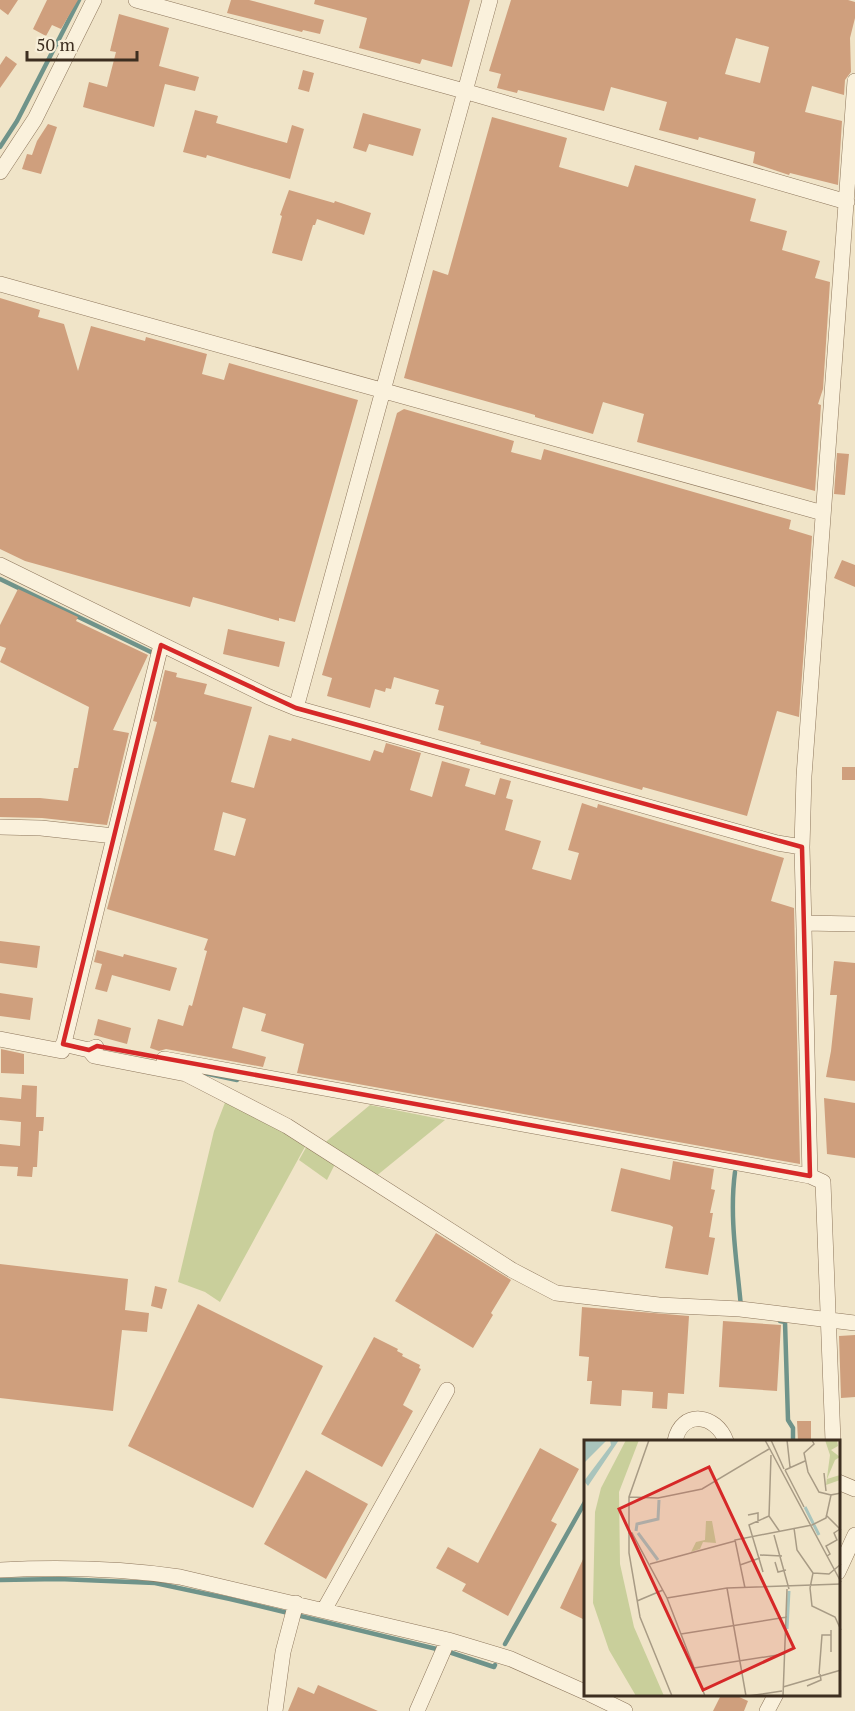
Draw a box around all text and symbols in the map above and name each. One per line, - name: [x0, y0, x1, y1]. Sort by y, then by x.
- scale bar: [27, 24, 136, 62]
- text: 50 m: [36, 32, 76, 56]
- inset map: [584, 1440, 840, 1696]

